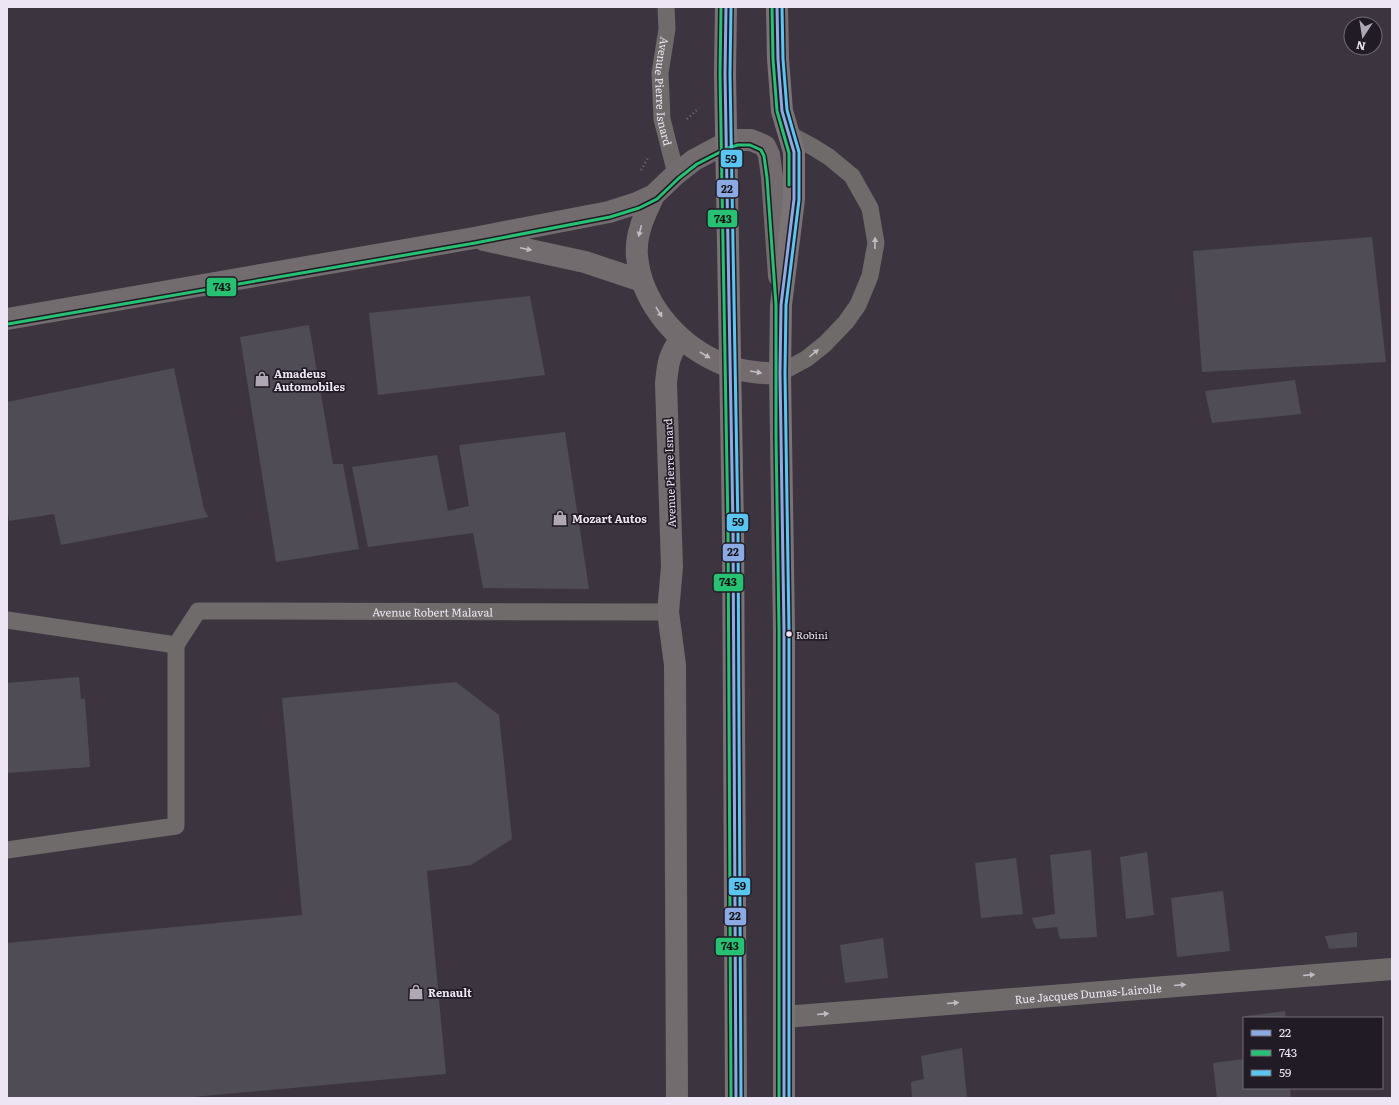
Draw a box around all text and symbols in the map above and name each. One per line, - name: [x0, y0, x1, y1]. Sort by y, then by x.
- north arrow: [1343, 16, 1383, 56]
- street label: Avenue Pierre Isnard: [652, 36, 677, 148]
- text: N: [1355, 38, 1367, 56]
- line badge: 59: [720, 149, 743, 168]
- text: 59: [725, 150, 737, 166]
- line badge: 22: [716, 179, 739, 198]
- text: 22: [721, 180, 733, 196]
- line badge: 743: [707, 209, 738, 228]
- text: 743: [714, 210, 732, 226]
- one-way arrow: [636, 225, 642, 237]
- one-way arrow: [872, 237, 878, 250]
- one-way arrow: [520, 247, 532, 253]
- line badge: 743: [206, 277, 237, 297]
- text: 743: [213, 278, 231, 294]
- one-way arrow: [655, 306, 662, 318]
- one-way arrow: [808, 349, 819, 357]
- one-way arrow: [699, 352, 711, 359]
- place label: Amadeus Automobiles: [274, 365, 345, 394]
- shop icon: Amadeus Automobiles: [253, 370, 271, 388]
- one-way arrow: [749, 370, 762, 376]
- street label: Avenue Pierre Isnard: [659, 418, 679, 528]
- shop icon: Mozart Autos: [551, 509, 569, 527]
- place label: Mozart Autos: [572, 510, 647, 526]
- line badge: 59: [726, 513, 749, 532]
- text: 59: [732, 513, 744, 529]
- line badge: 22: [722, 543, 745, 562]
- text: 22: [727, 543, 739, 559]
- line badge: 743: [713, 573, 744, 592]
- text: 743: [719, 573, 737, 589]
- street label: Avenue Robert Malaval: [372, 603, 493, 620]
- place label: Robini: [796, 627, 829, 642]
- marker: Robini: [784, 629, 794, 639]
- line badge: 59: [728, 877, 751, 896]
- text: 59: [734, 877, 746, 893]
- line badge: 22: [724, 907, 747, 926]
- text: 22: [729, 907, 741, 923]
- line badge: 743: [715, 937, 745, 956]
- text: 743: [721, 937, 739, 953]
- one-way arrow: [1303, 972, 1315, 979]
- street label: Rue Jacques Dumas-Lairolle: [1014, 979, 1162, 1007]
- one-way arrow: [1174, 982, 1186, 989]
- shop icon: Renault: [407, 983, 425, 1001]
- place label: Renault: [428, 984, 472, 1000]
- one-way arrow: [947, 1000, 959, 1007]
- one-way arrow: [817, 1010, 829, 1017]
- legend: [1243, 1017, 1383, 1089]
- text: 22: [1279, 1023, 1291, 1041]
- text: 743: [1279, 1043, 1297, 1061]
- text: 59: [1279, 1063, 1291, 1081]

